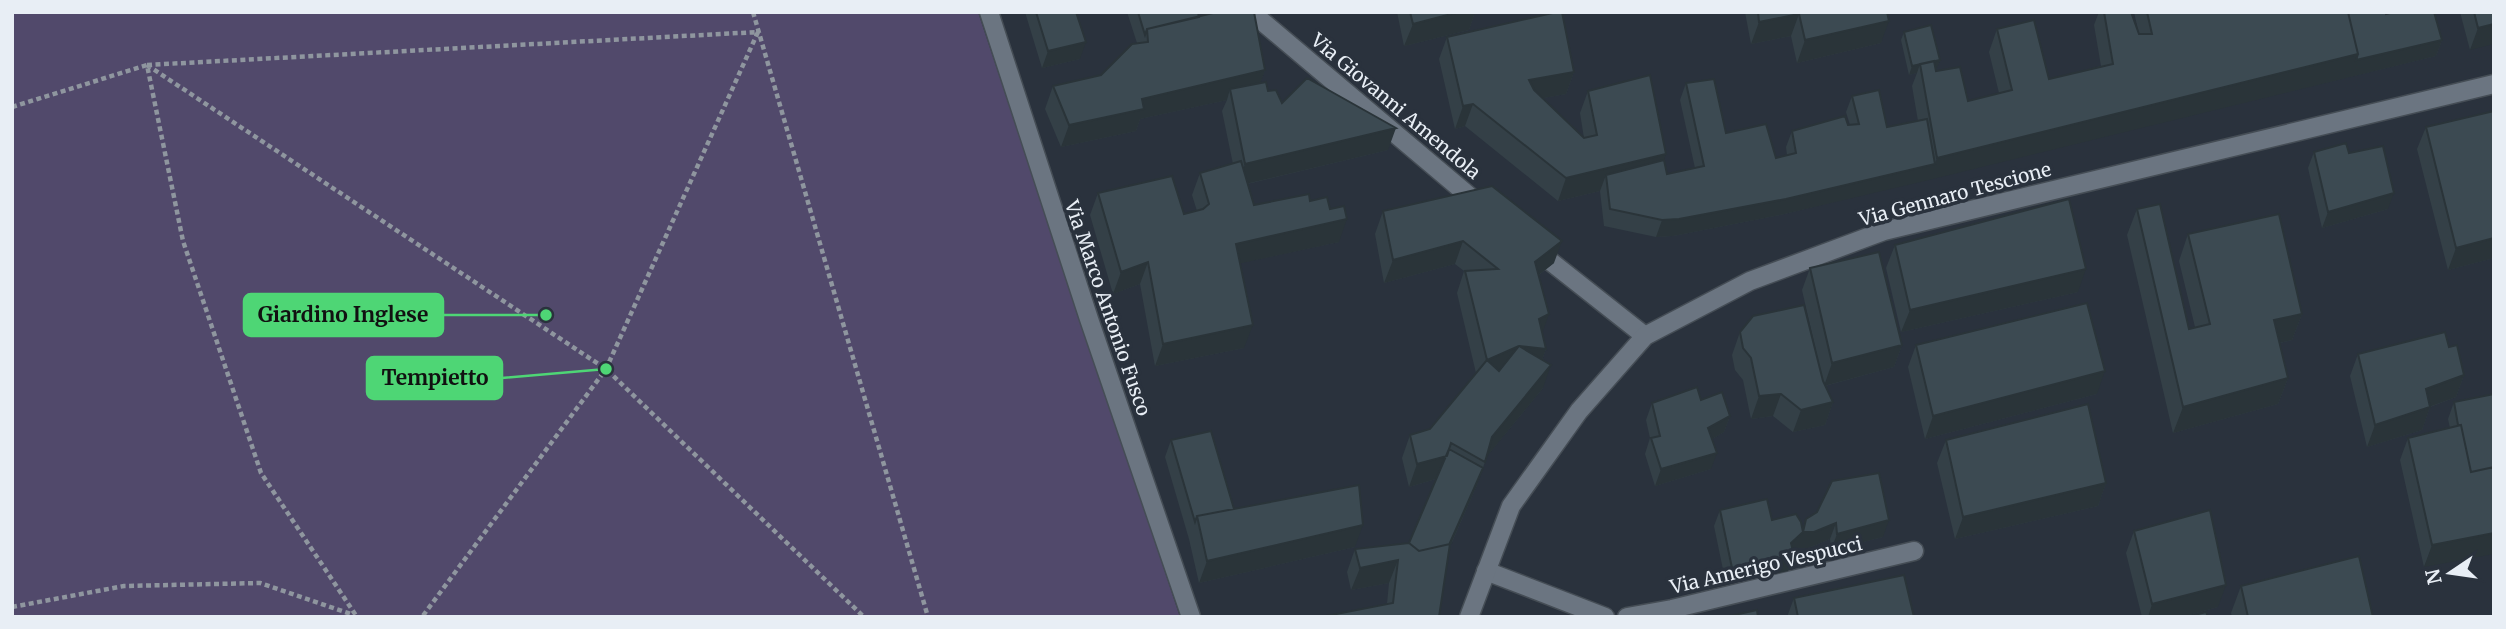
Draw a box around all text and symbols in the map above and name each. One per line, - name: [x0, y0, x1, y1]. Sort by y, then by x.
- street label: Via Giovanni Amendola: [1306, 27, 1486, 184]
- street label: Via Gennaro Tescione: [1855, 157, 2054, 231]
- street label: Via Marco Antonio Fusco: [1059, 196, 1156, 419]
- callout: Giardino Inglese: [244, 294, 443, 336]
- text: Giardino Inglese: [258, 301, 428, 328]
- callout: Tempietto: [367, 357, 502, 399]
- text: Tempietto: [381, 364, 489, 391]
- street label: Via Amerigo Vespucci: [1667, 531, 1864, 599]
- north arrow: [2415, 538, 2485, 608]
- text: N: [2420, 567, 2447, 587]

